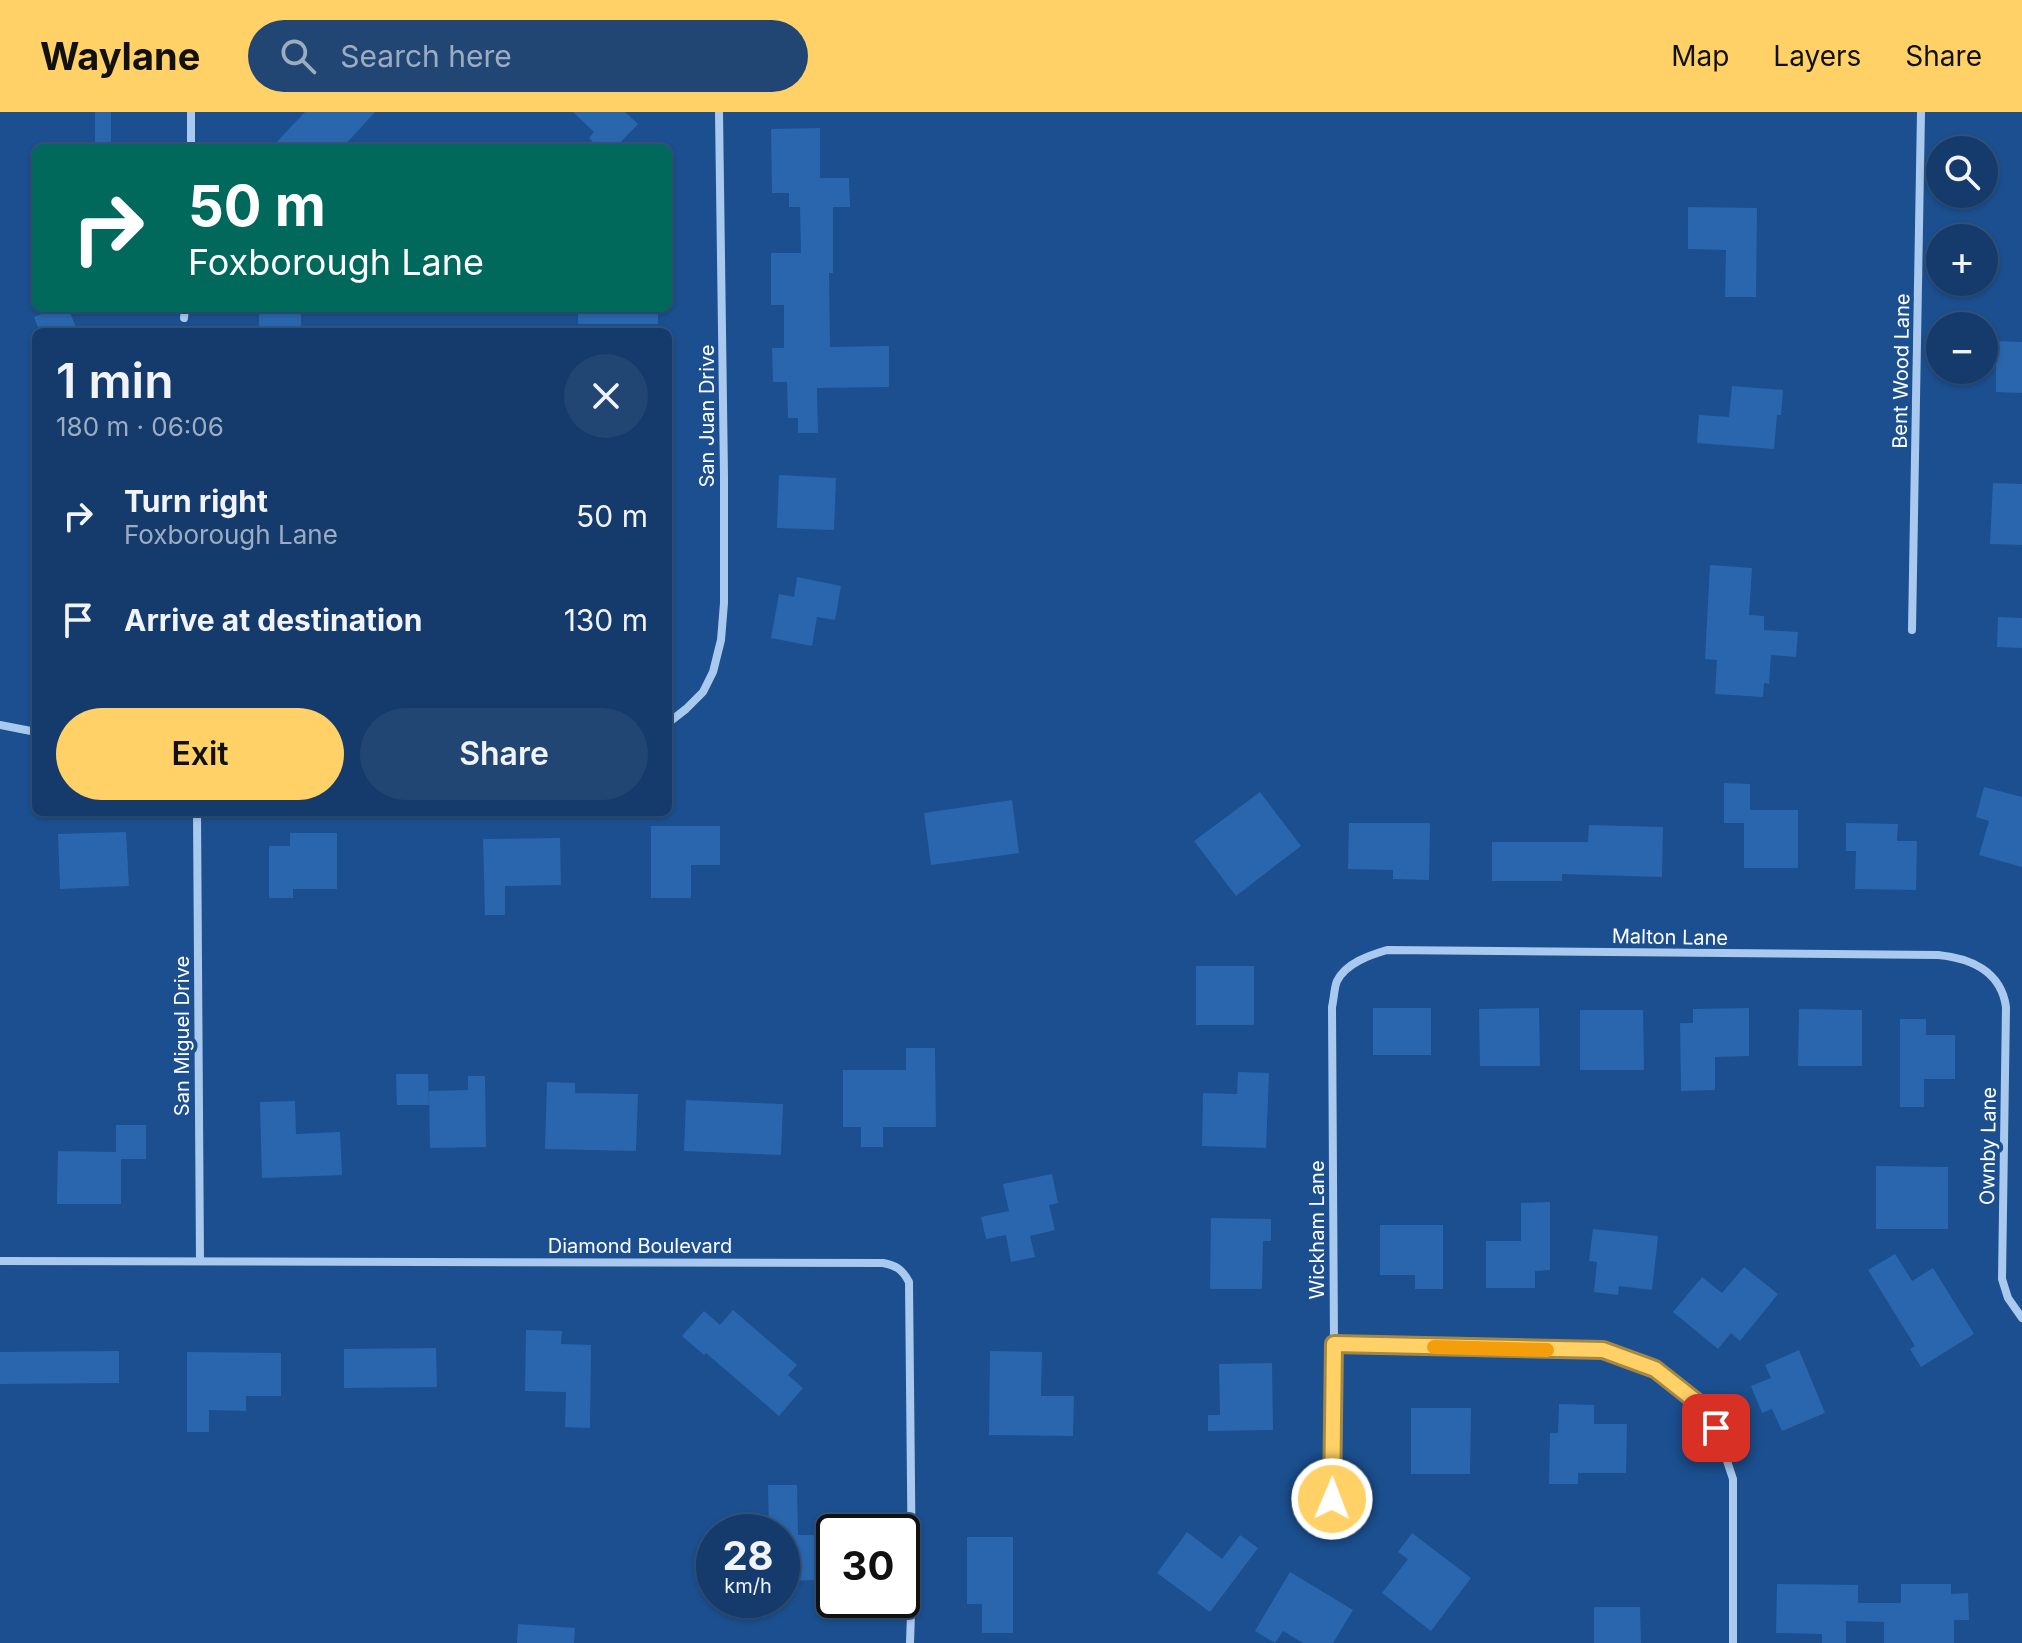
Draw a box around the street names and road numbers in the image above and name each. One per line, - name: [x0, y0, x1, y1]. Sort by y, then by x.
- street label: Bent Wood Lane: [1888, 293, 1914, 449]
- street label: San Juan Drive: [695, 344, 719, 488]
- street label: Malton Lane: [1612, 924, 1728, 950]
- street label: San Miguel Drive: [170, 956, 194, 1116]
- street label: Ownby Lane: [1975, 1087, 2001, 1205]
- street label: Wickham Lane: [1305, 1160, 1329, 1300]
- street label: Diamond Boulevard: [548, 1234, 732, 1258]

